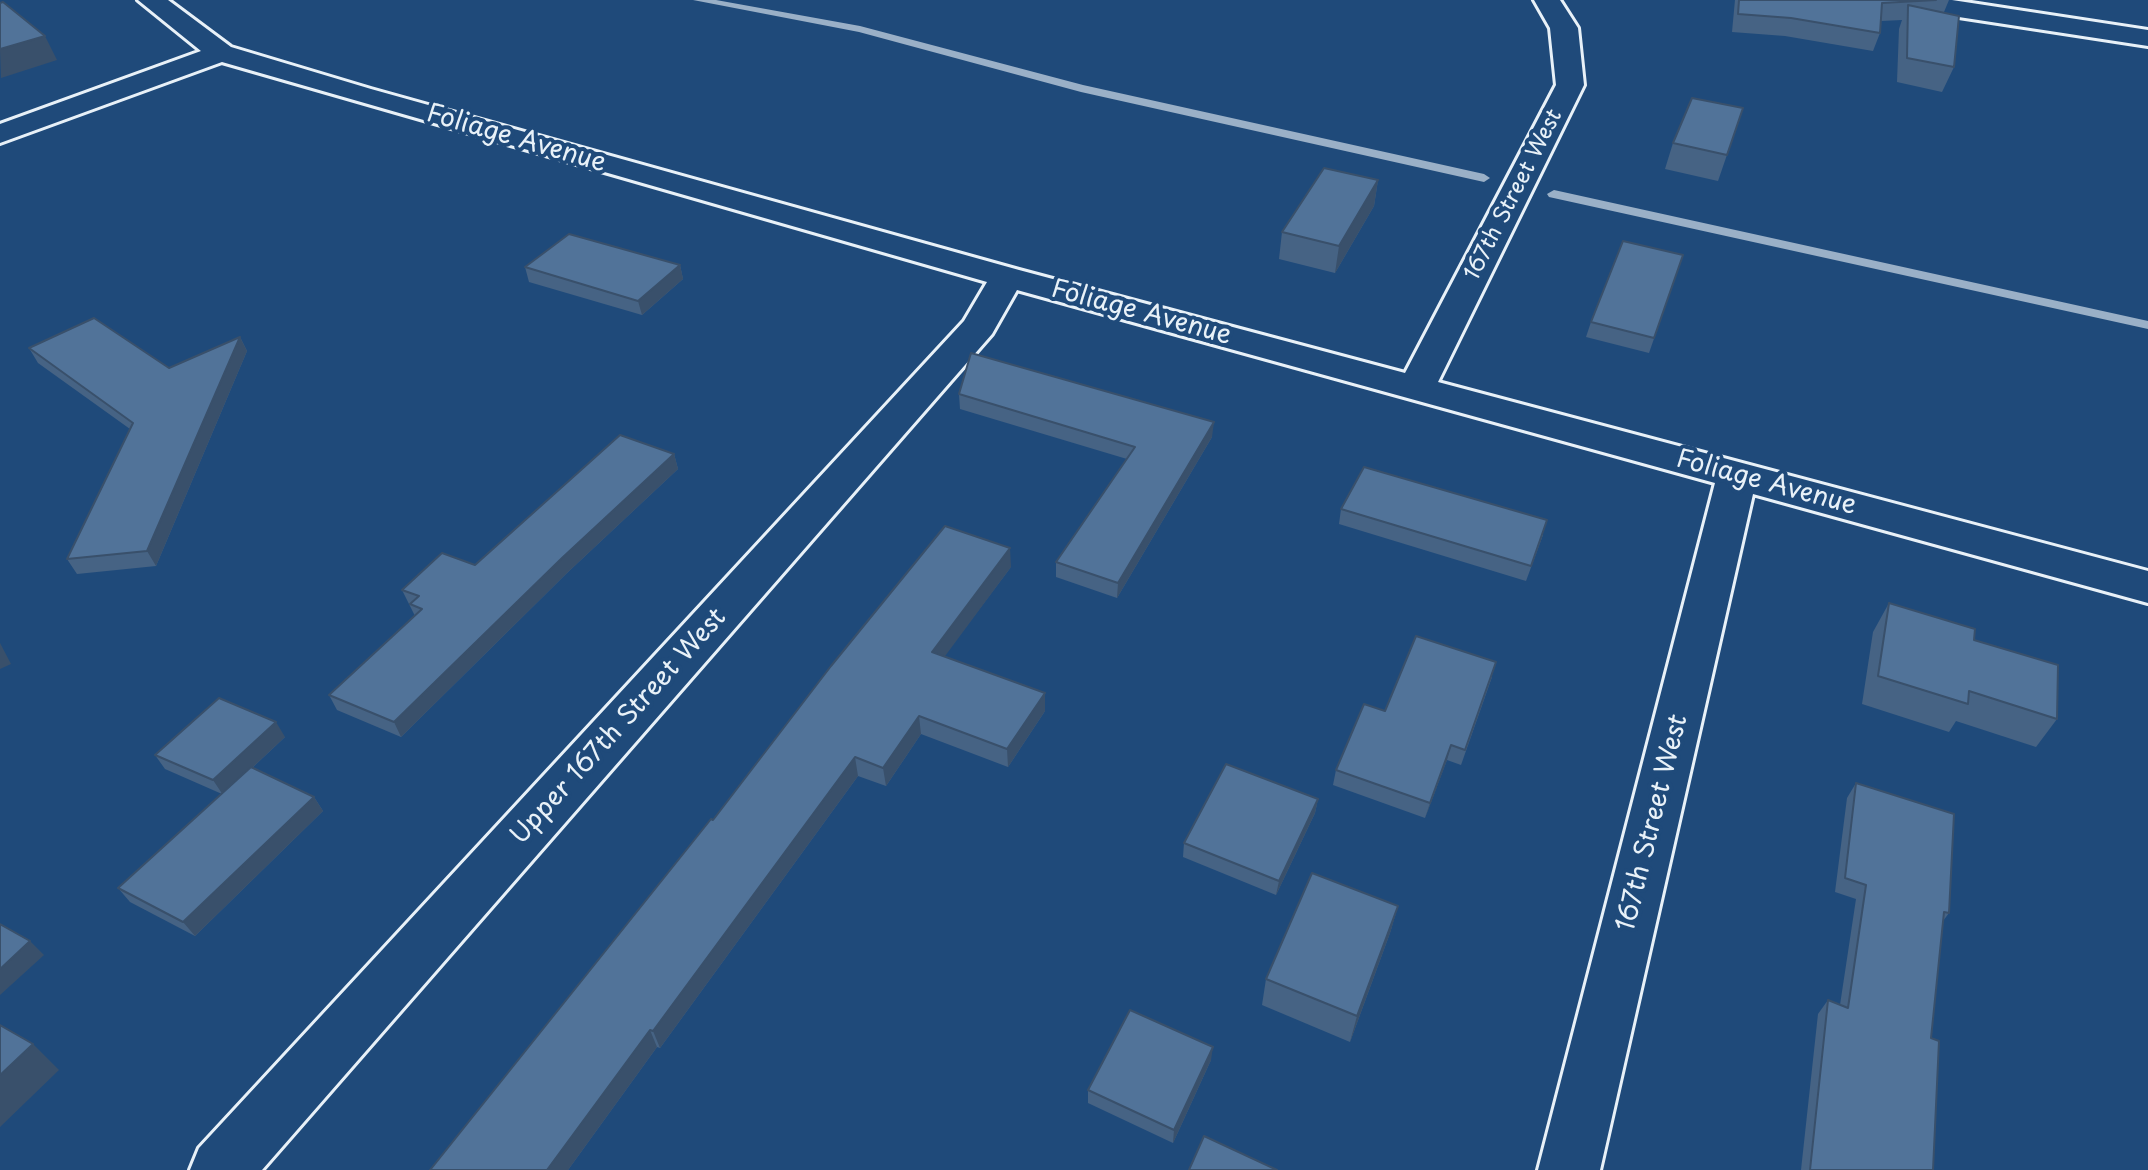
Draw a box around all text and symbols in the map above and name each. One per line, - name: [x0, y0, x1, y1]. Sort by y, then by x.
- street label: Foliage Avenue: [423, 98, 609, 180]
- street label: 167th Street West: [1460, 105, 1568, 285]
- street label: Foliage Avenue: [1048, 274, 1234, 352]
- street label: Foliage Avenue: [1673, 444, 1859, 522]
- street label: Upper 167th Street West: [505, 602, 733, 852]
- street label: 167th Street West: [1611, 711, 1695, 935]

